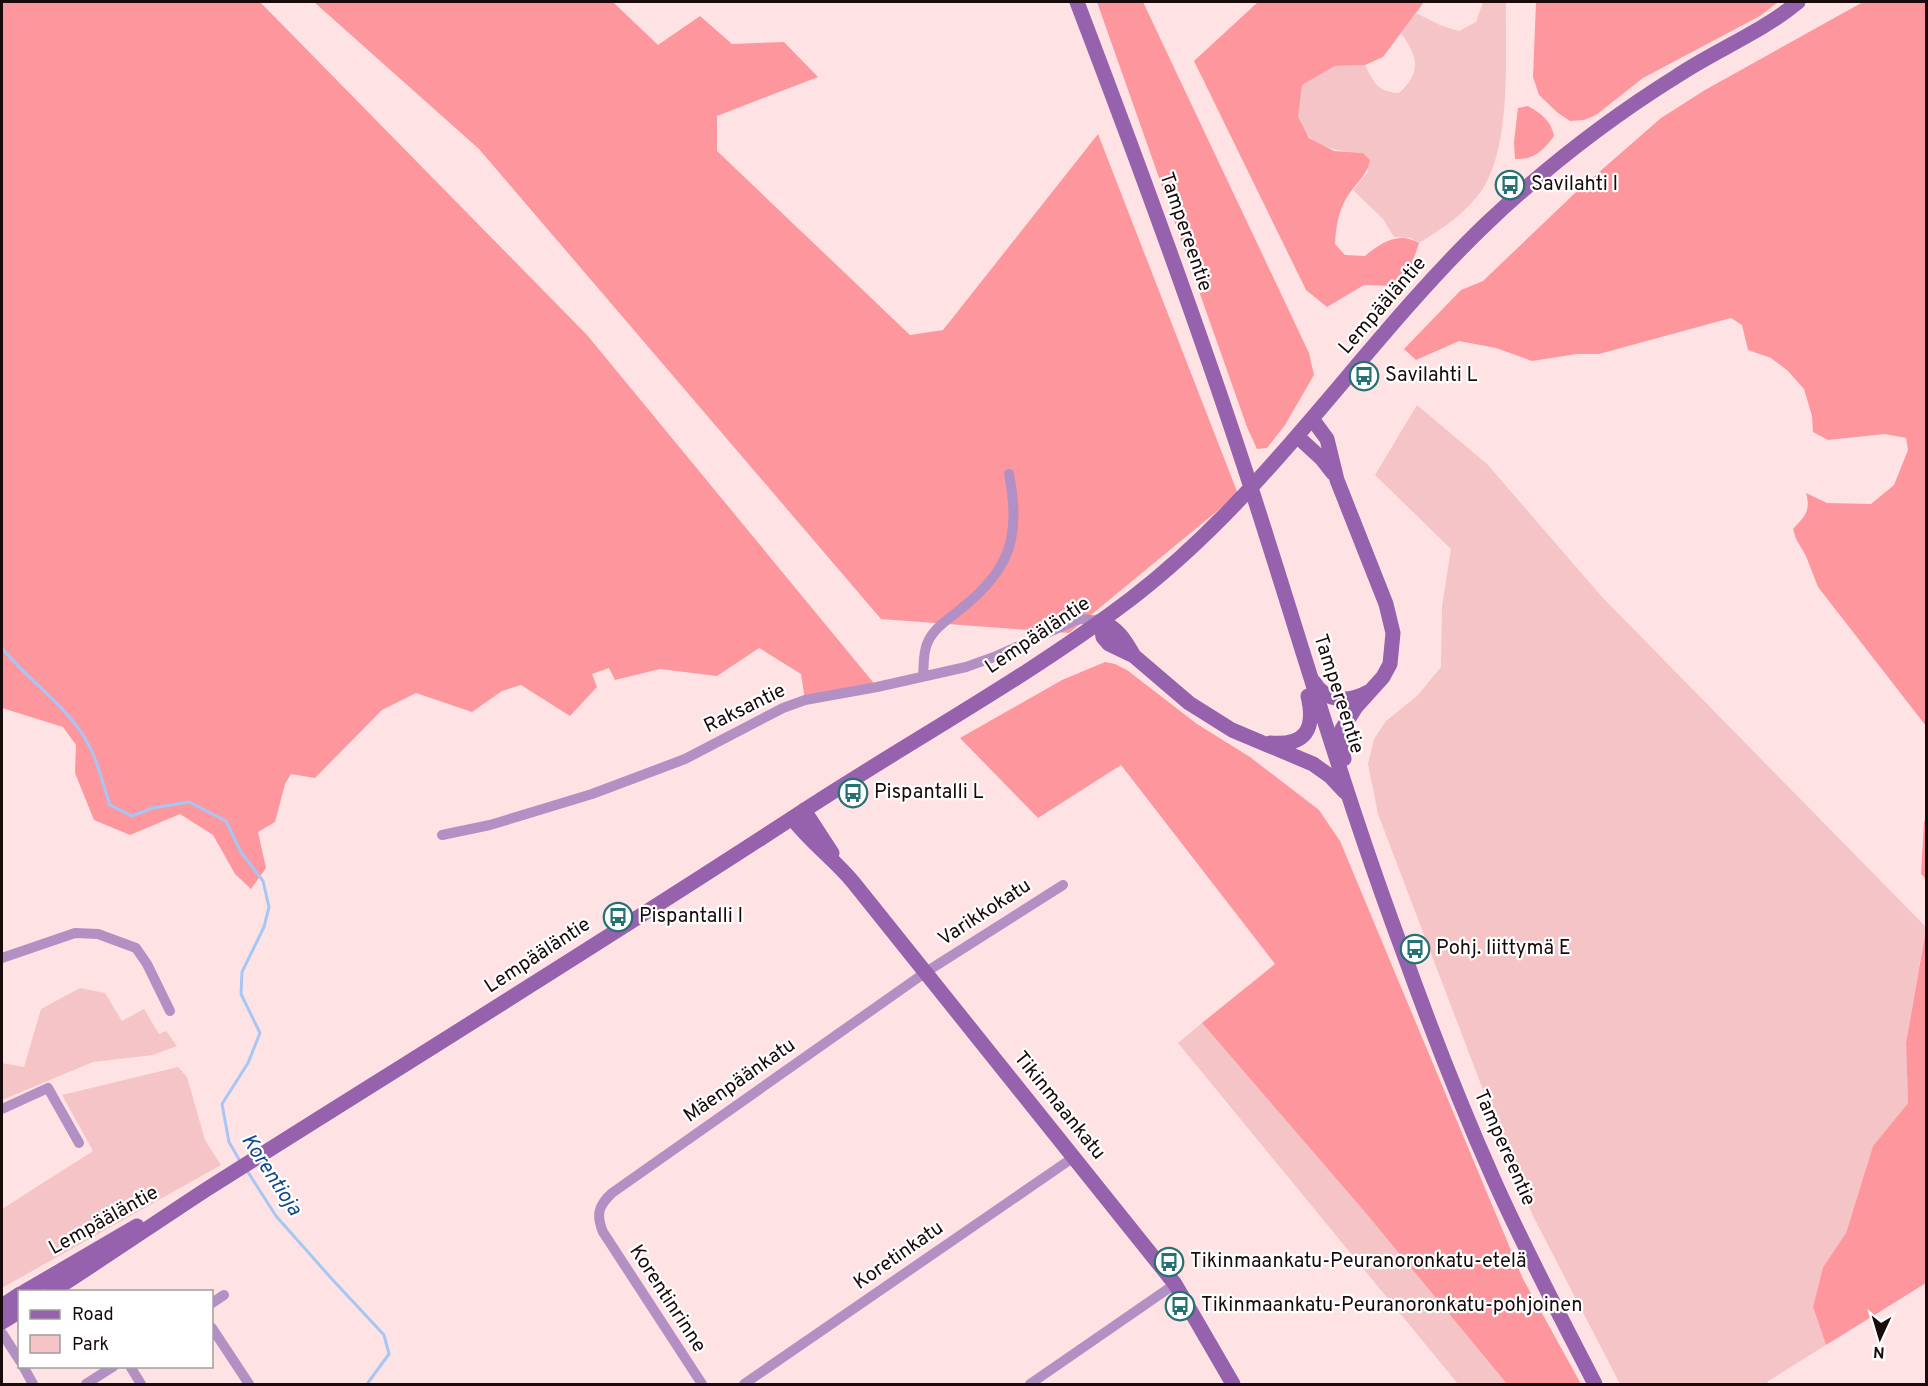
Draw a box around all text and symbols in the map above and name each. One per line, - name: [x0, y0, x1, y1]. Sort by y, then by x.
- street label: Tampereentie: [1152, 169, 1218, 295]
- bus stop icon: Savilahti I: [1494, 169, 1526, 201]
- place label: Savilahti I: [1531, 172, 1618, 198]
- street label: Lempääläntie: [1333, 252, 1433, 360]
- bus stop icon: Savilahti L: [1348, 360, 1380, 392]
- place label: Savilahti L: [1385, 363, 1478, 389]
- street label: Lempääläntie: [980, 591, 1096, 681]
- street label: Tampereentie: [1306, 631, 1370, 757]
- street label: Raksantie: [700, 678, 790, 740]
- bus stop icon: Pispantalli L: [837, 777, 869, 809]
- place label: Pispantalli L: [874, 780, 984, 806]
- street label: Varikkokatu: [934, 873, 1036, 953]
- bus stop icon: Pispantalli I: [602, 901, 634, 933]
- place label: Pispantalli I: [639, 904, 743, 930]
- street label: Lempääläntie: [480, 912, 596, 1000]
- bus stop icon: Pohj. liittymä E: [1399, 933, 1431, 965]
- place label: Pohj. liittymä E: [1436, 936, 1571, 962]
- street label: Mäenpäänkatu: [679, 1033, 801, 1129]
- street label: Tikinmaankatu: [1007, 1046, 1111, 1166]
- street label: Tampereentie: [1467, 1086, 1541, 1210]
- water label: Korentioja: [234, 1129, 308, 1221]
- street label: Lempääläntie: [45, 1180, 163, 1262]
- street label: Koretinkatu: [849, 1216, 949, 1296]
- street label: Korentinrinne: [623, 1240, 711, 1358]
- bus stop icon: Tikinmaankatu-Peuranoronkatu-etelä: [1153, 1246, 1185, 1278]
- place label: Tikinmaankatu-Peuranoronkatu-etelä: [1190, 1249, 1527, 1275]
- legend: [18, 1290, 213, 1368]
- bus stop icon: Tikinmaankatu-Peuranoronkatu-pohjoinen: [1164, 1290, 1196, 1322]
- place label: Tikinmaankatu-Peuranoronkatu-pohjoinen: [1201, 1293, 1583, 1319]
- text: Road: [72, 1304, 114, 1327]
- north arrow: [1850, 1308, 1910, 1368]
- text: Park: [72, 1334, 109, 1357]
- text: N: [1873, 1341, 1886, 1361]

